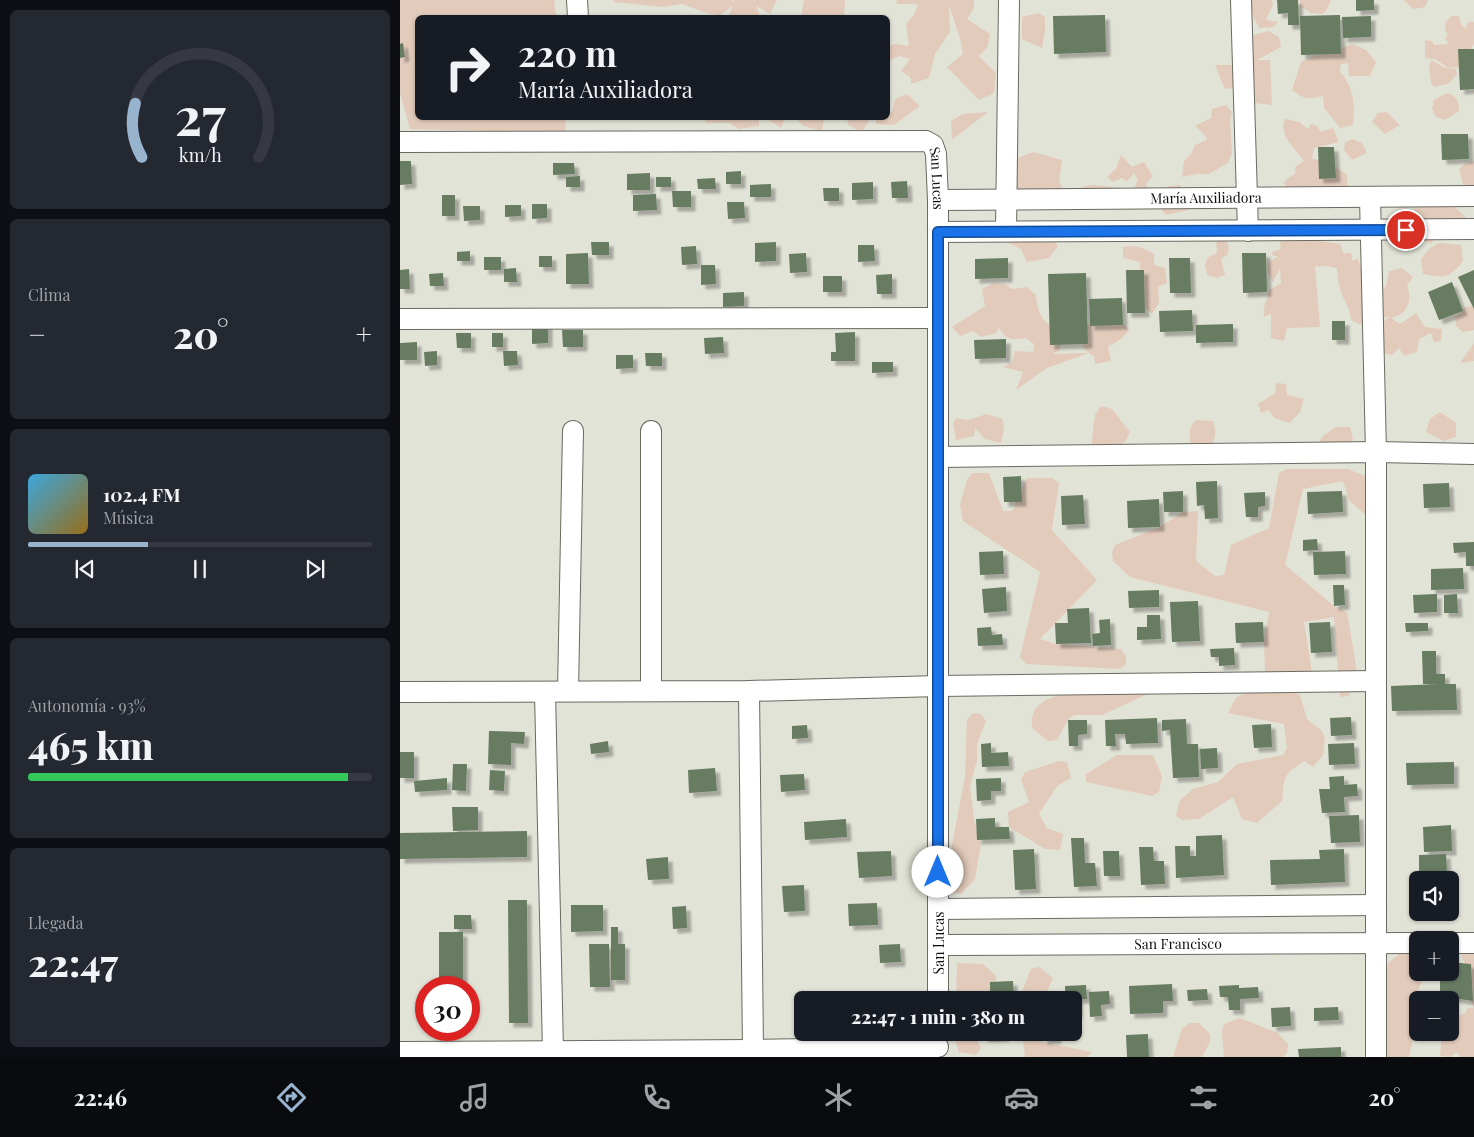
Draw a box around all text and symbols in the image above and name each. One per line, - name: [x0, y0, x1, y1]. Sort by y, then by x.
- text: 220 m: [518, 29, 617, 76]
- icon: right: [435, 35, 500, 100]
- text: María Auxiliadora: [518, 74, 693, 104]
- text: 27: [175, 80, 226, 149]
- text: km/h: [179, 143, 222, 166]
- street label: San Lucas: [925, 144, 948, 210]
- street label: María Auxiliadora: [1150, 188, 1262, 207]
- pin: [1385, 209, 1427, 251]
- icon: arrive: [1392, 216, 1420, 244]
- text: Clima: [28, 284, 70, 305]
- text: 20°: [173, 308, 229, 359]
- text: −: [28, 315, 46, 352]
- text: +: [356, 315, 372, 352]
- text: 102.4 FM: [103, 481, 181, 507]
- text: Música: [103, 507, 154, 528]
- icon: previous: [71, 555, 99, 583]
- icon: pause: [186, 555, 214, 583]
- icon: next: [301, 555, 329, 583]
- text: Autonomía · 93%: [28, 695, 146, 716]
- text: 465 km: [28, 719, 153, 770]
- position arrow: [911, 845, 963, 897]
- map controls: [1409, 871, 1459, 1041]
- button: sound: [1409, 871, 1459, 921]
- text: Llegada: [28, 912, 83, 933]
- street label: San Lucas: [929, 912, 948, 974]
- button: +: [1409, 931, 1459, 981]
- street label: San Francisco: [1134, 934, 1222, 953]
- text: 22:47: [28, 936, 118, 987]
- speed limit sign: 30: [415, 976, 480, 1041]
- button: −: [1409, 991, 1459, 1041]
- text: 22:47 · 1 min · 380 m: [851, 1003, 1025, 1029]
- icon: directions: [274, 1080, 309, 1115]
- icon: music: [457, 1080, 492, 1115]
- icon: phone: [639, 1080, 674, 1115]
- icon: climate: [821, 1080, 856, 1115]
- icon: car: [1004, 1080, 1039, 1115]
- icon: filters: [1186, 1080, 1221, 1115]
- text: 22:46: [74, 1082, 127, 1112]
- text: 20°: [1369, 1082, 1400, 1112]

